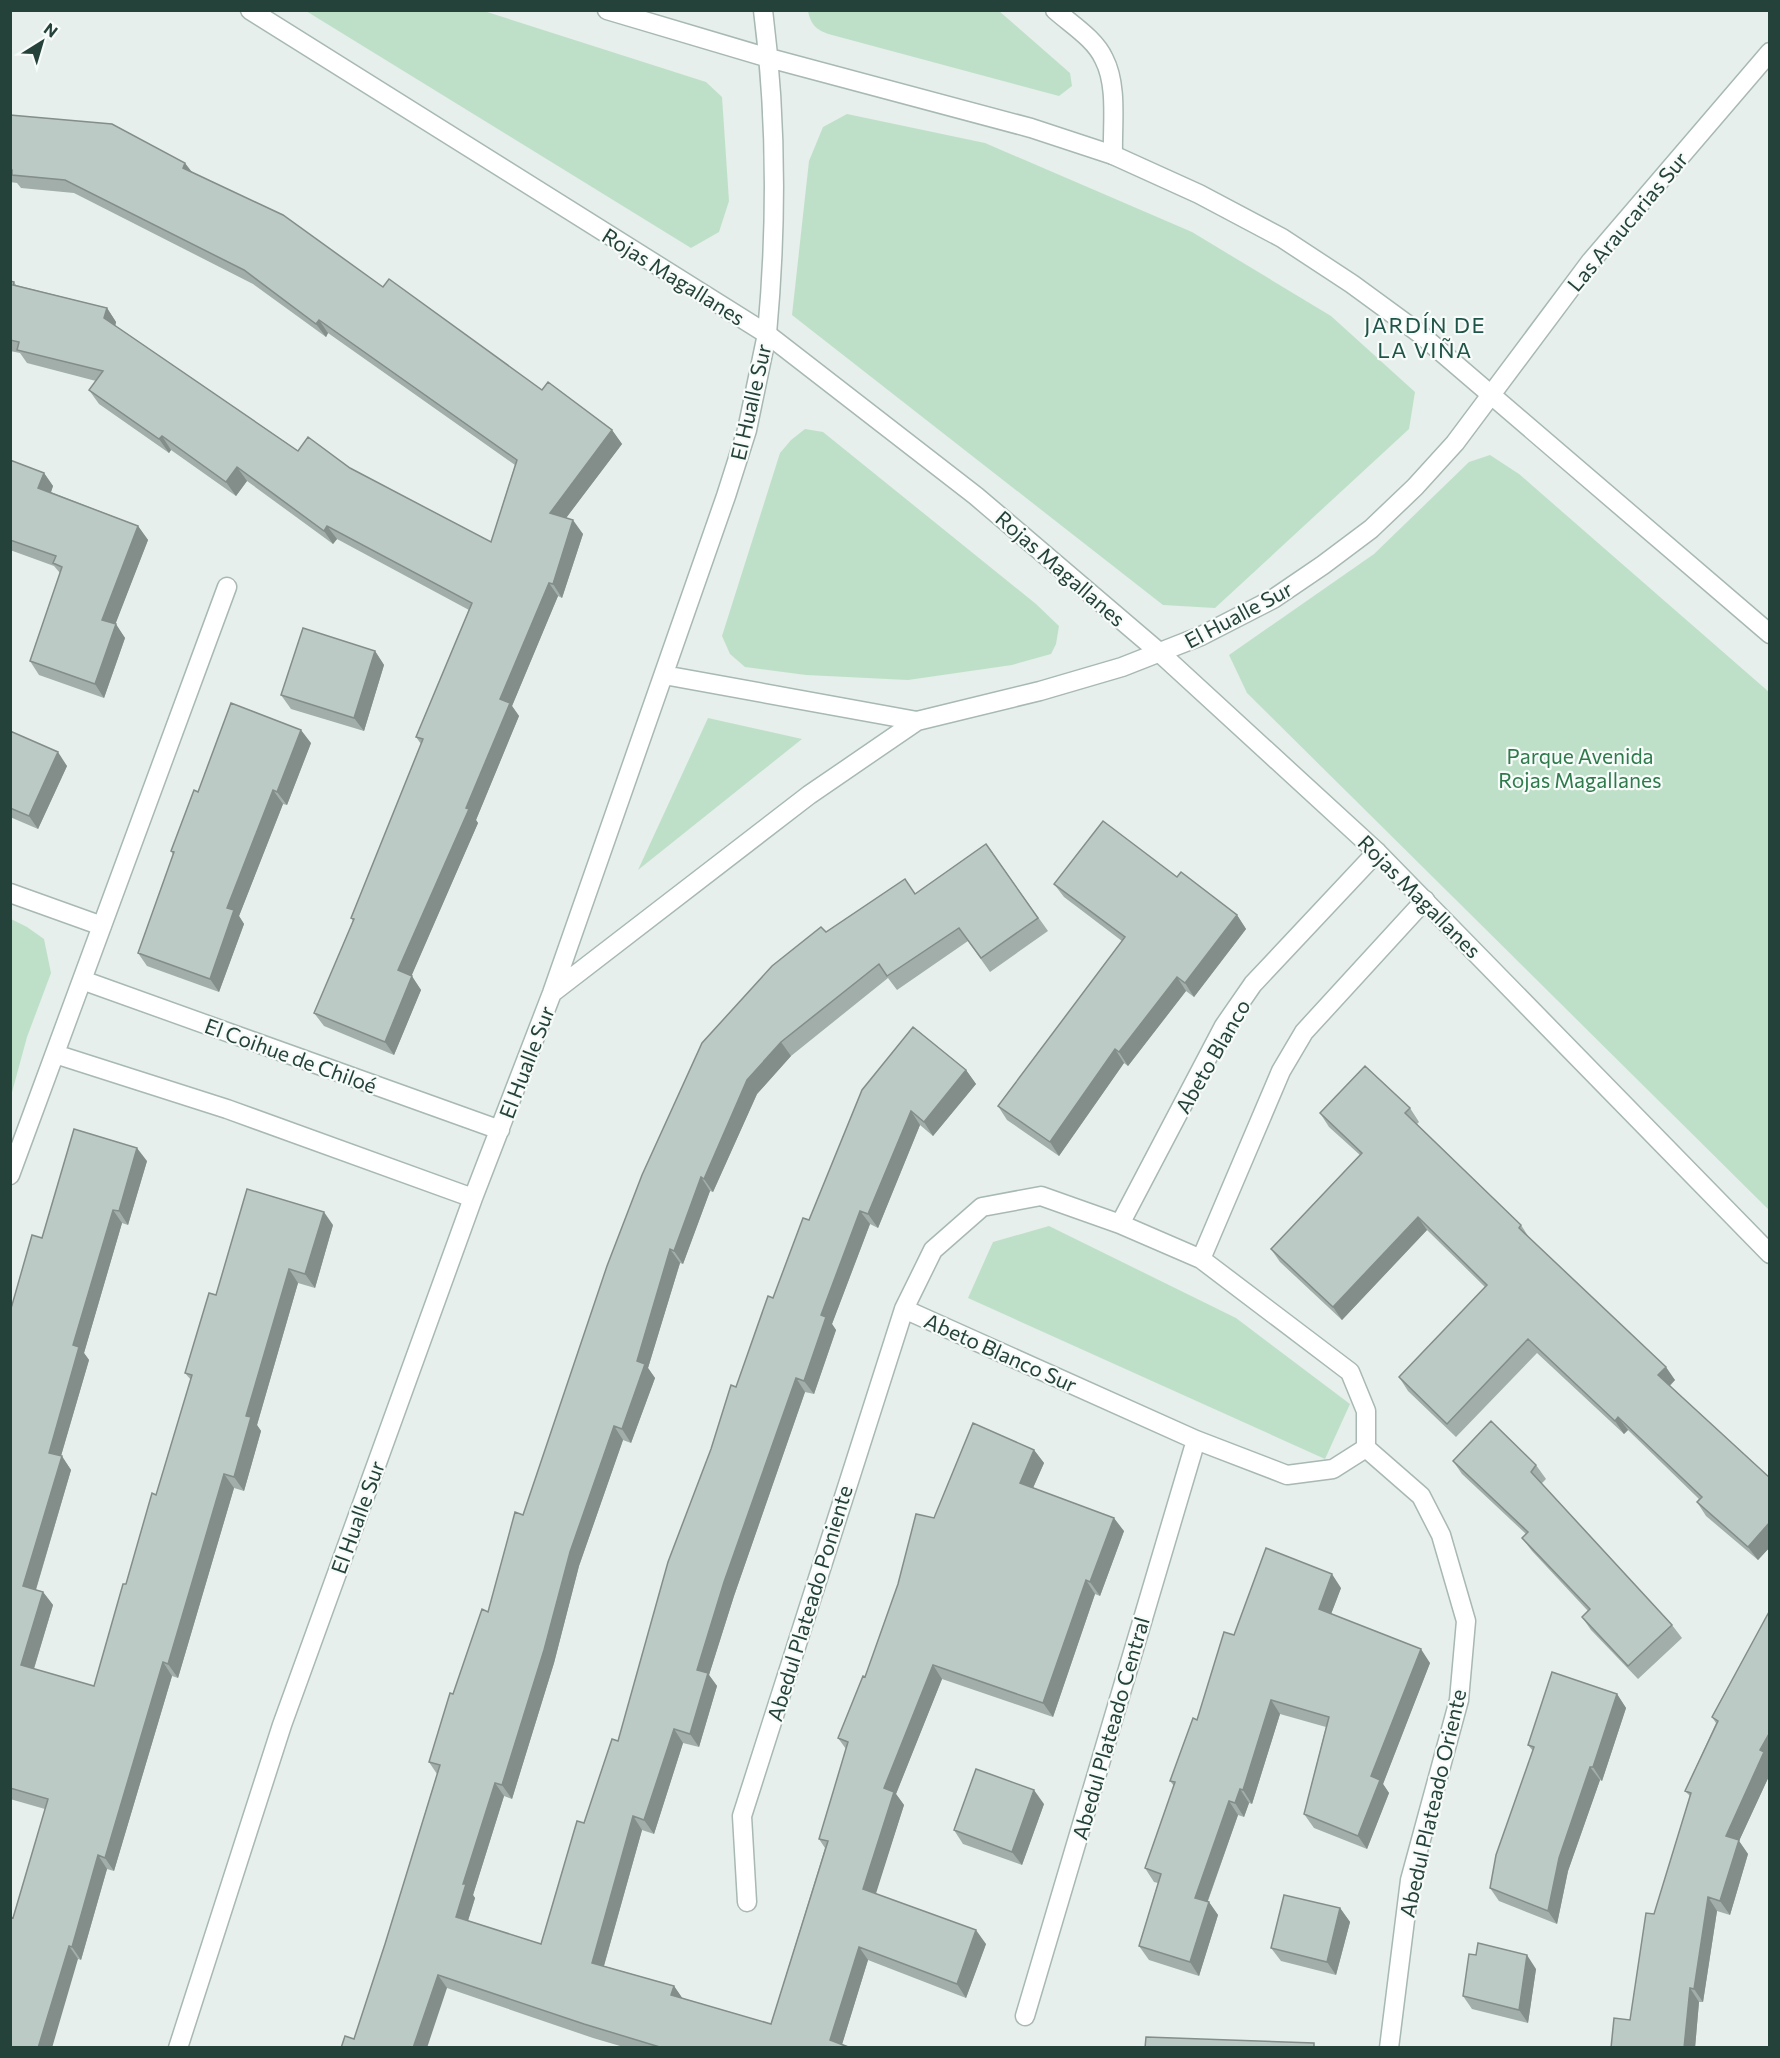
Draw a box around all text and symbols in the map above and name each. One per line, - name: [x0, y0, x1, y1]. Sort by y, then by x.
- north arrow: [12, 12, 72, 72]
- text: N: [41, 18, 62, 41]
- street label: Las Araucarias Sur: [1561, 146, 1693, 296]
- street label: Rojas Magallanes: [598, 222, 750, 330]
- district label: JARDÍN DE LA VIÑA: [1364, 311, 1486, 363]
- street label: El Hualle Sur: [724, 341, 776, 463]
- street label: Rojas Magallanes: [991, 505, 1131, 631]
- street label: El Hualle Sur: [1180, 575, 1296, 653]
- park label: Parque Avenida Rojas Magallanes: [1498, 743, 1662, 792]
- street label: Rojas Magallanes: [1353, 829, 1487, 963]
- street label: Abeto Blanco: [1169, 994, 1255, 1118]
- street label: El Hualle Sur: [493, 1002, 559, 1122]
- street label: El Coihue de Chiloé: [202, 1012, 380, 1098]
- street label: Abeto Blanco Sur: [921, 1307, 1081, 1397]
- street label: El Hualle Sur: [325, 1457, 389, 1577]
- street label: Abedul Plateado Poniente: [761, 1482, 857, 1724]
- street label: Abedul Plateado Central: [1066, 1614, 1154, 1842]
- street label: Abedul Plateado Oriente: [1394, 1686, 1470, 1920]

